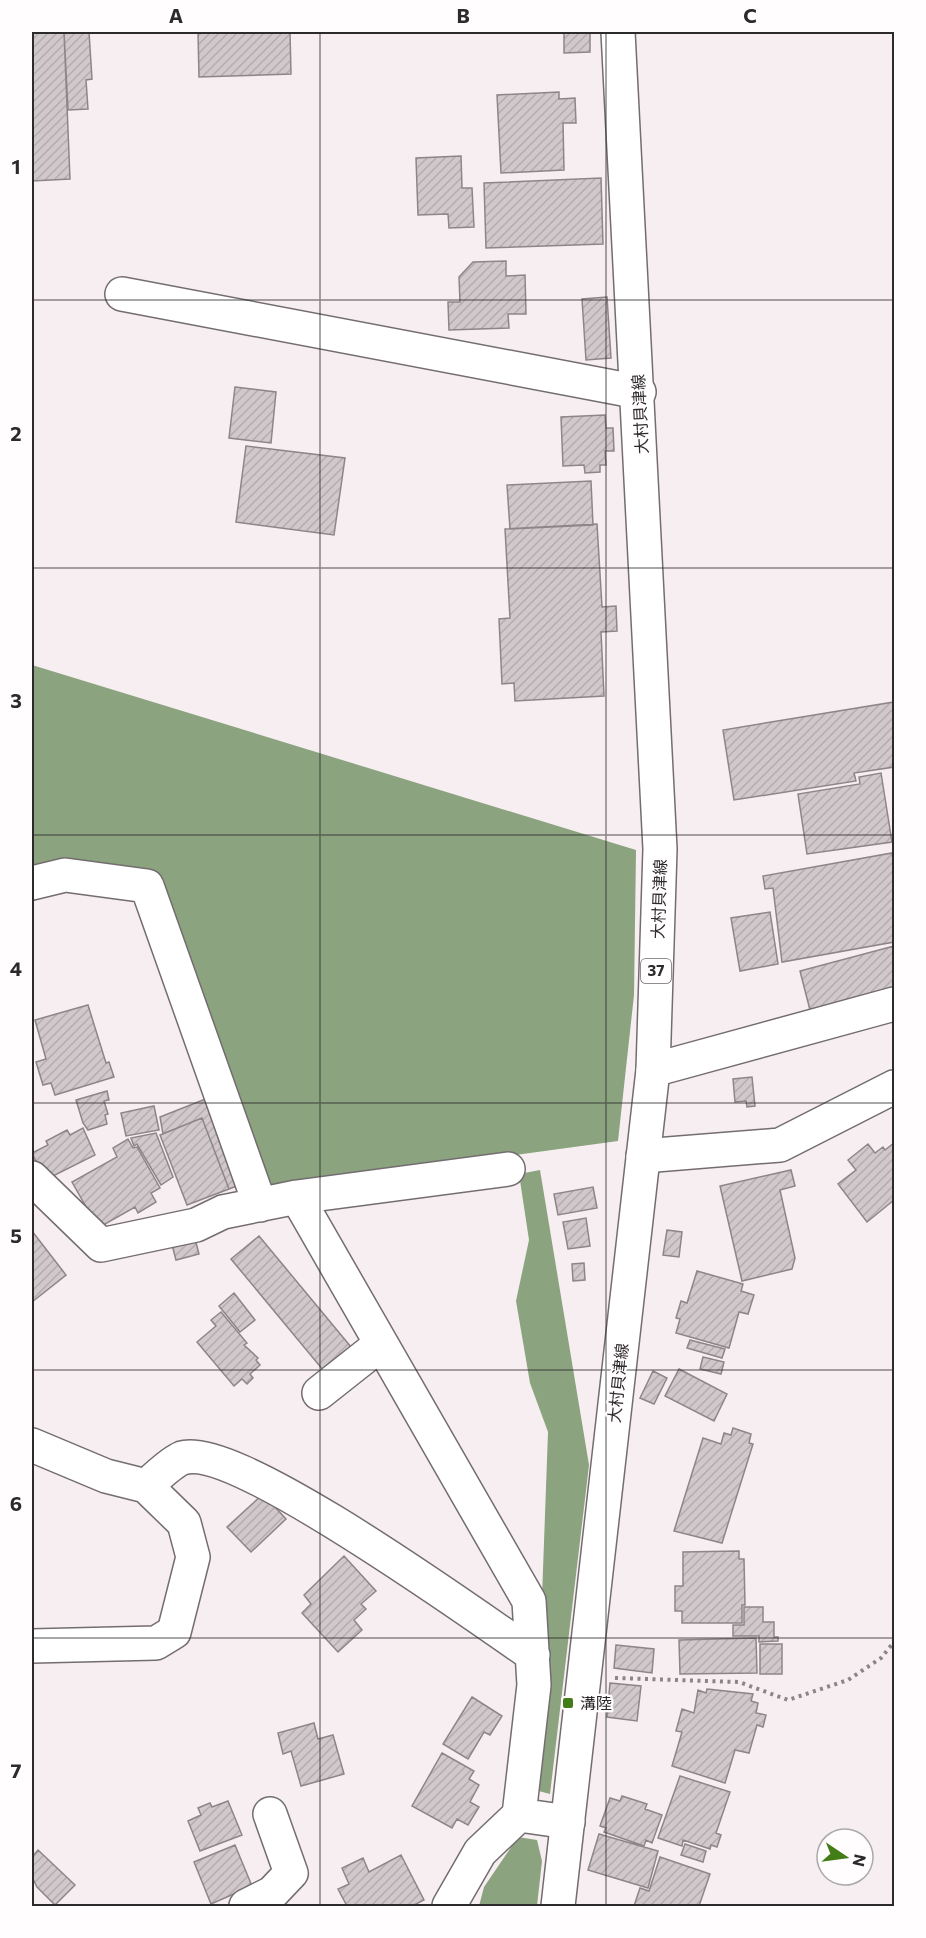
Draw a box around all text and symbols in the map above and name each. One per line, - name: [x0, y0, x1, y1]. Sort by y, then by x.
- text: A: [169, 3, 183, 27]
- text: B: [456, 3, 470, 27]
- text: C: [743, 3, 757, 27]
- text: 1: [11, 154, 21, 178]
- street label: 大村貝津線: [628, 374, 651, 454]
- text: 2: [10, 421, 22, 445]
- text: 3: [10, 688, 22, 712]
- street label: 大村貝津線: [648, 859, 669, 939]
- text: 4: [10, 956, 22, 980]
- road number: 37: [641, 959, 671, 983]
- text: 5: [10, 1223, 22, 1247]
- street label: 大村貝津線: [604, 1342, 631, 1424]
- text: 6: [10, 1491, 22, 1515]
- place label: 溝陸: [580, 1693, 612, 1712]
- marker: 溝陸: [561, 1696, 575, 1710]
- text: 7: [11, 1758, 22, 1782]
- north arrow: [815, 1827, 875, 1887]
- text: N: [849, 1853, 871, 1868]

